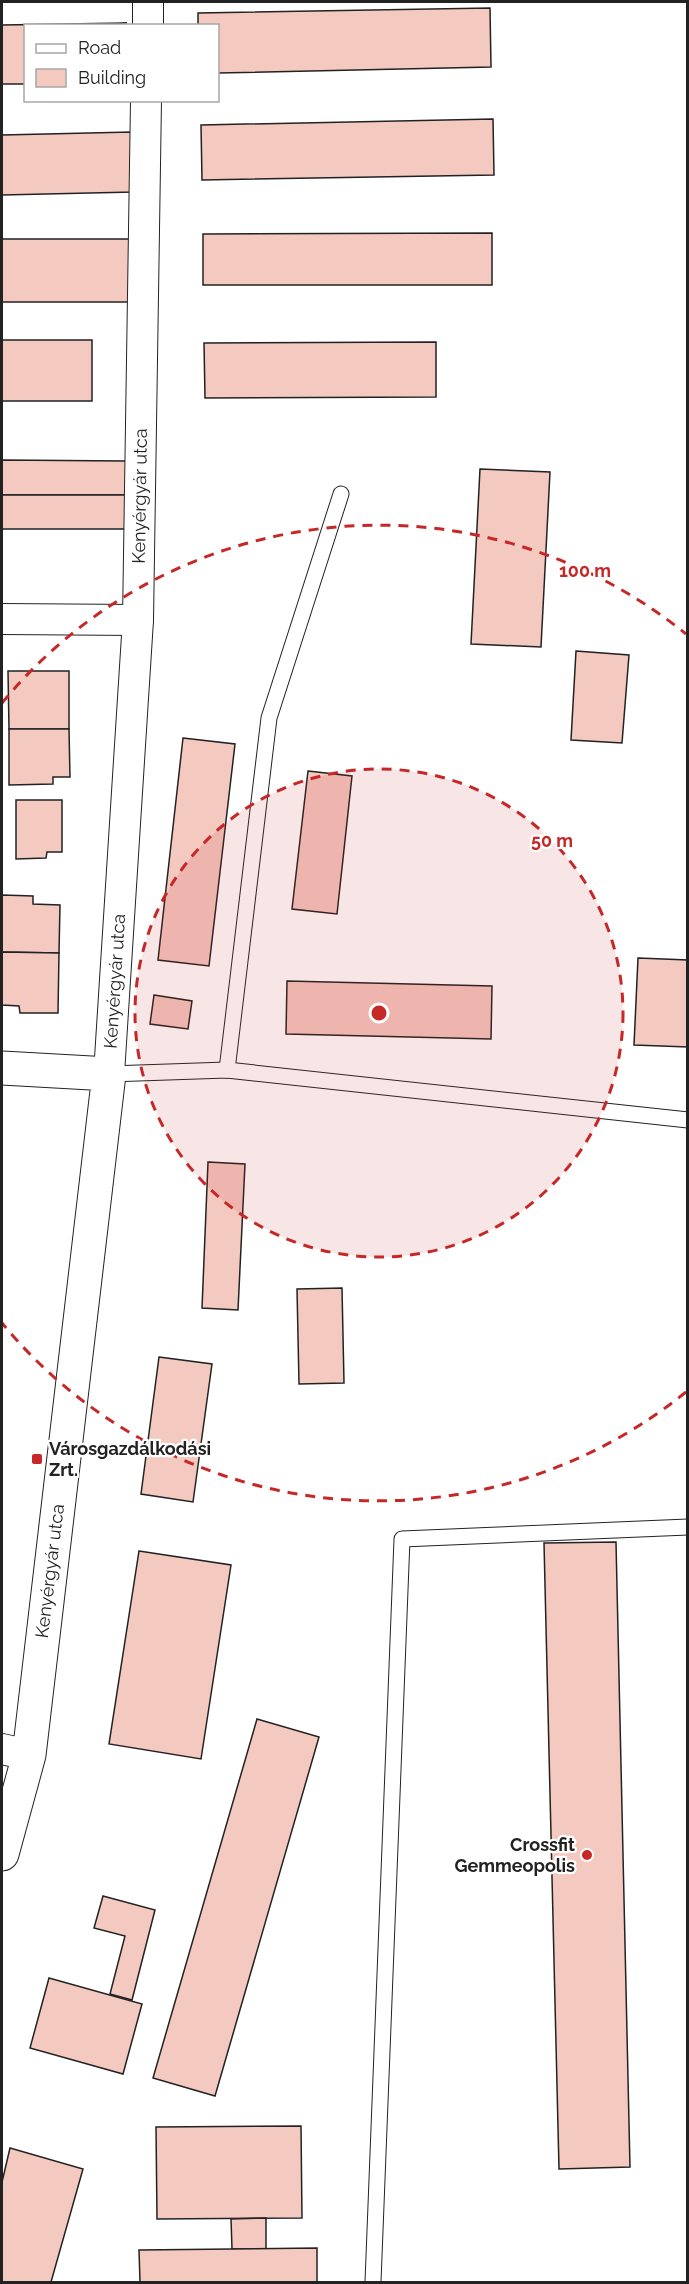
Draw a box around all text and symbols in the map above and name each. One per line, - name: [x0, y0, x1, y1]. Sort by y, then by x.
- legend: [24, 24, 219, 102]
- text: Road: [78, 37, 121, 58]
- text: Building: [78, 67, 146, 88]
- street label: Kenyérgyár utca: [128, 428, 151, 564]
- text: 100 m: [559, 560, 611, 581]
- text: 50 m: [531, 830, 573, 851]
- street label: Kenyérgyár utca: [100, 913, 129, 1049]
- centre of rings: [369, 1003, 389, 1023]
- place label: Városgazdálkodási Zrt.: [49, 1438, 211, 1480]
- marker: Városgazdálkodási Zrt.: [30, 1452, 44, 1466]
- street label: Kenyérgyár utca: [31, 1503, 68, 1639]
- place label: Crossfit Gemmeopolis: [454, 1834, 575, 1876]
- marker: Crossfit Gemmeopolis: [580, 1848, 594, 1862]

